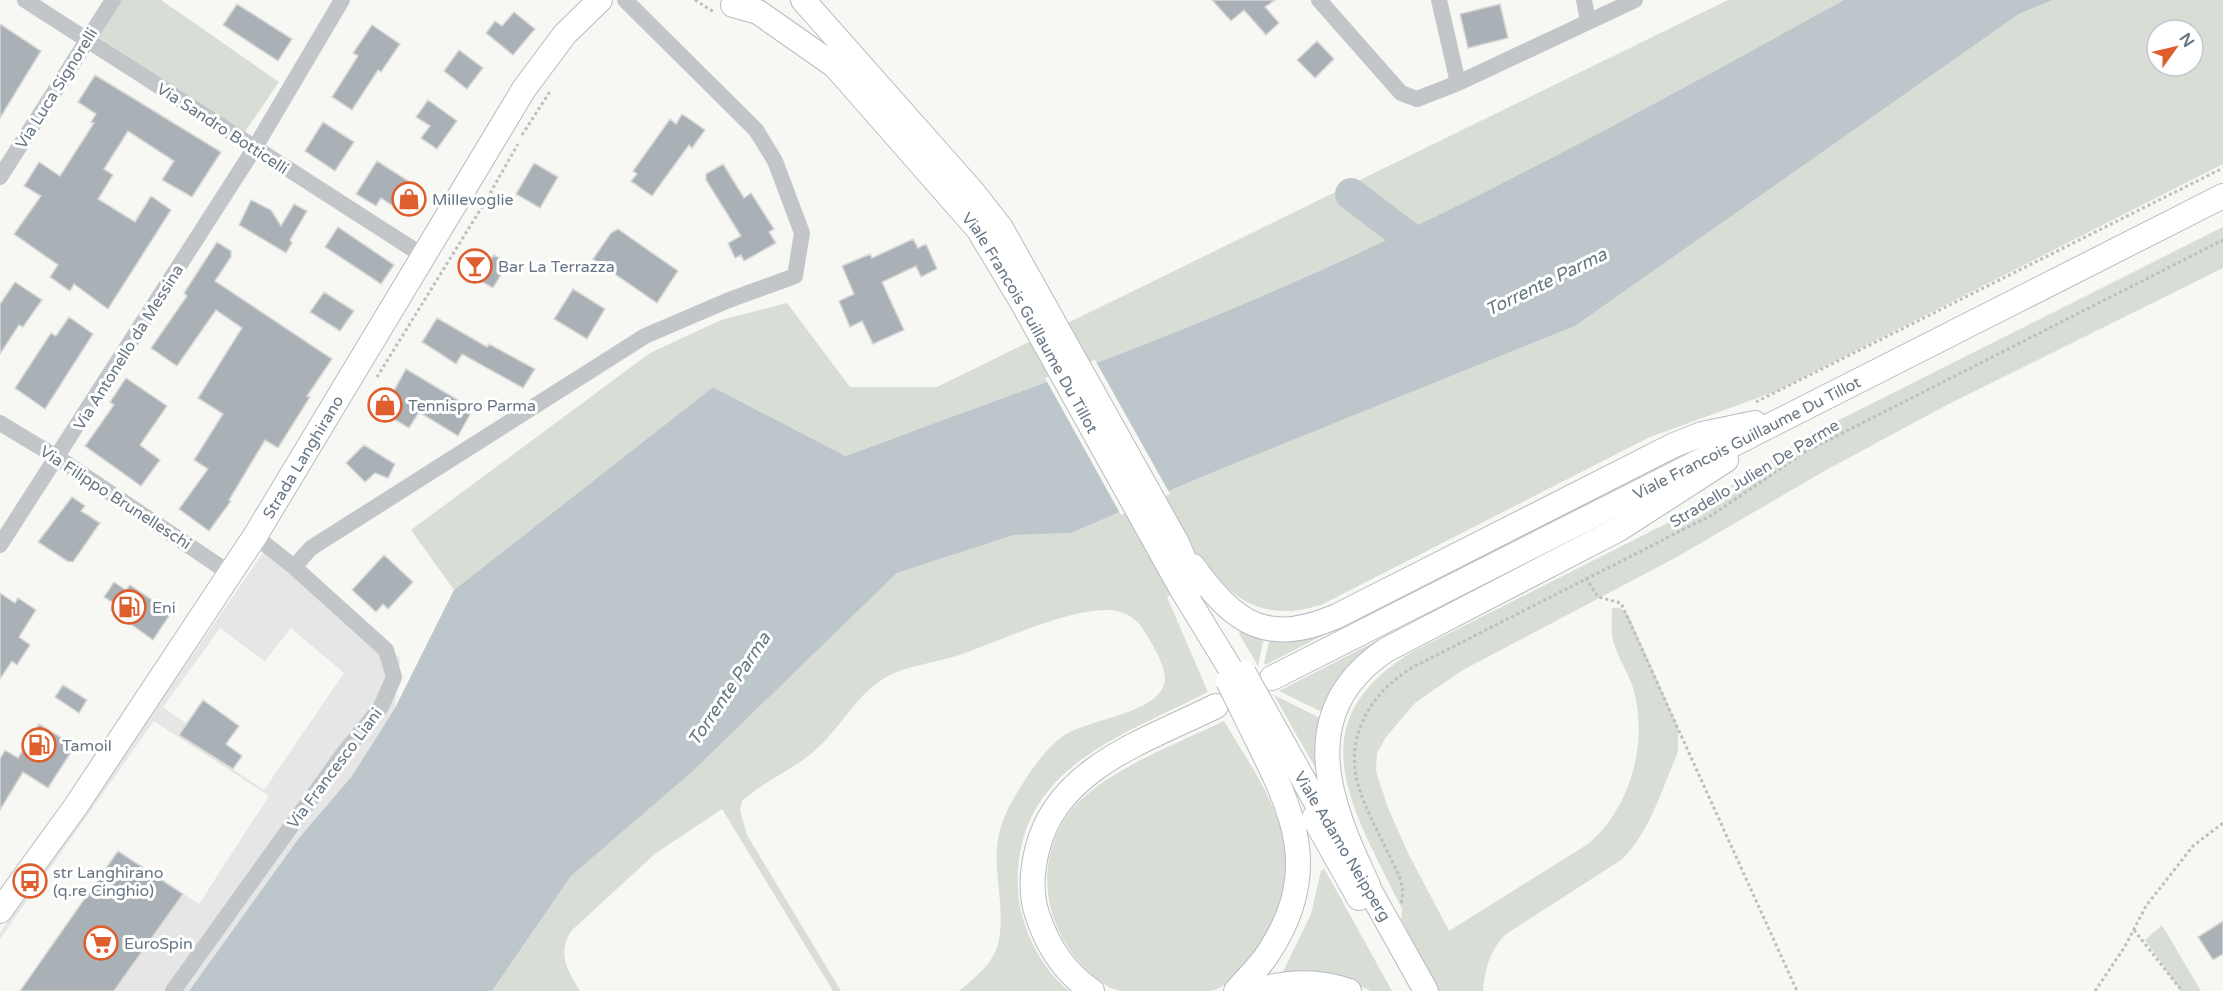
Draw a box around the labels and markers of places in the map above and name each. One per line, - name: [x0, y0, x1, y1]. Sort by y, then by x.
- shop icon: Millevoglie: [391, 181, 427, 217]
- place label: Millevoglie: [432, 190, 513, 210]
- bar icon: Bar La Terrazza: [457, 248, 493, 284]
- place label: Bar La Terrazza: [498, 257, 615, 277]
- shop icon: Tennispro Parma: [367, 387, 403, 423]
- place label: Tennispro Parma: [408, 396, 536, 416]
- fuel station icon: Eni: [111, 589, 147, 625]
- place label: Eni: [152, 598, 176, 618]
- fuel station icon: Tamoil: [21, 727, 57, 763]
- place label: Tamoil: [62, 736, 112, 756]
- bus stop icon: str Langhirano (q.re Cinghio): [12, 863, 48, 899]
- place label: str Langhirano (q.re Cinghio): [53, 863, 163, 901]
- supermarket icon: EuroSpin: [83, 925, 119, 961]
- place label: EuroSpin: [124, 934, 193, 954]

